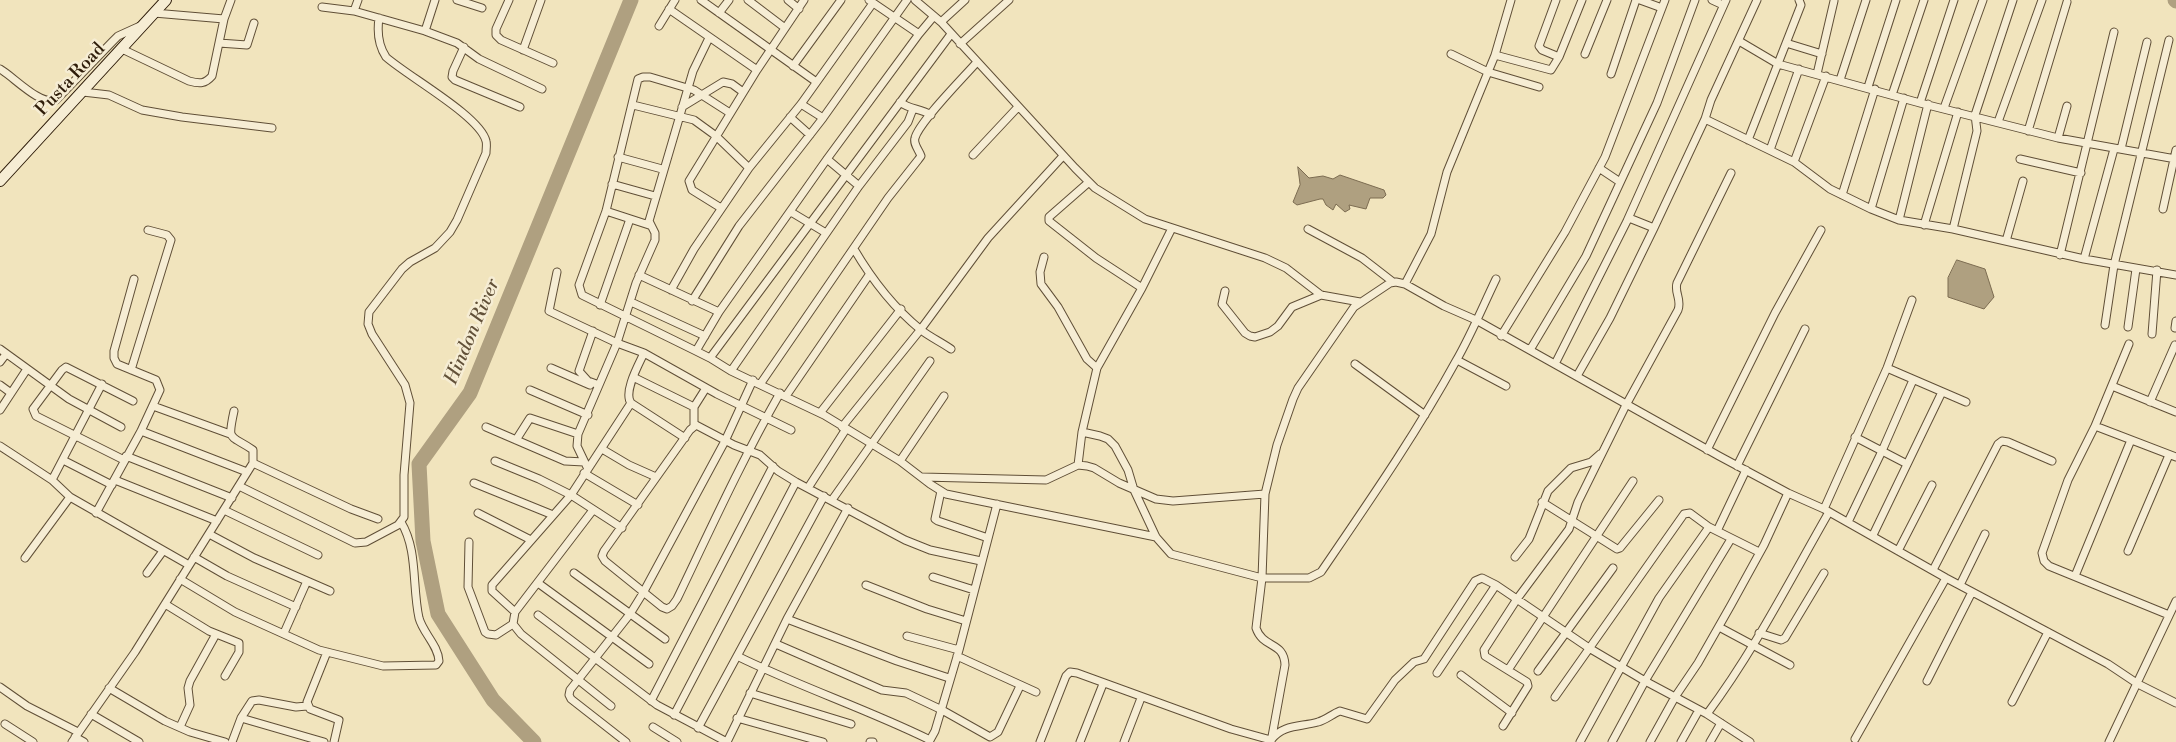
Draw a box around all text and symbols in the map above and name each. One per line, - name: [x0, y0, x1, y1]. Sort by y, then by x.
- street label: Pusta Road: [32, 39, 110, 121]
- water label: Hindon River: [441, 276, 505, 388]

